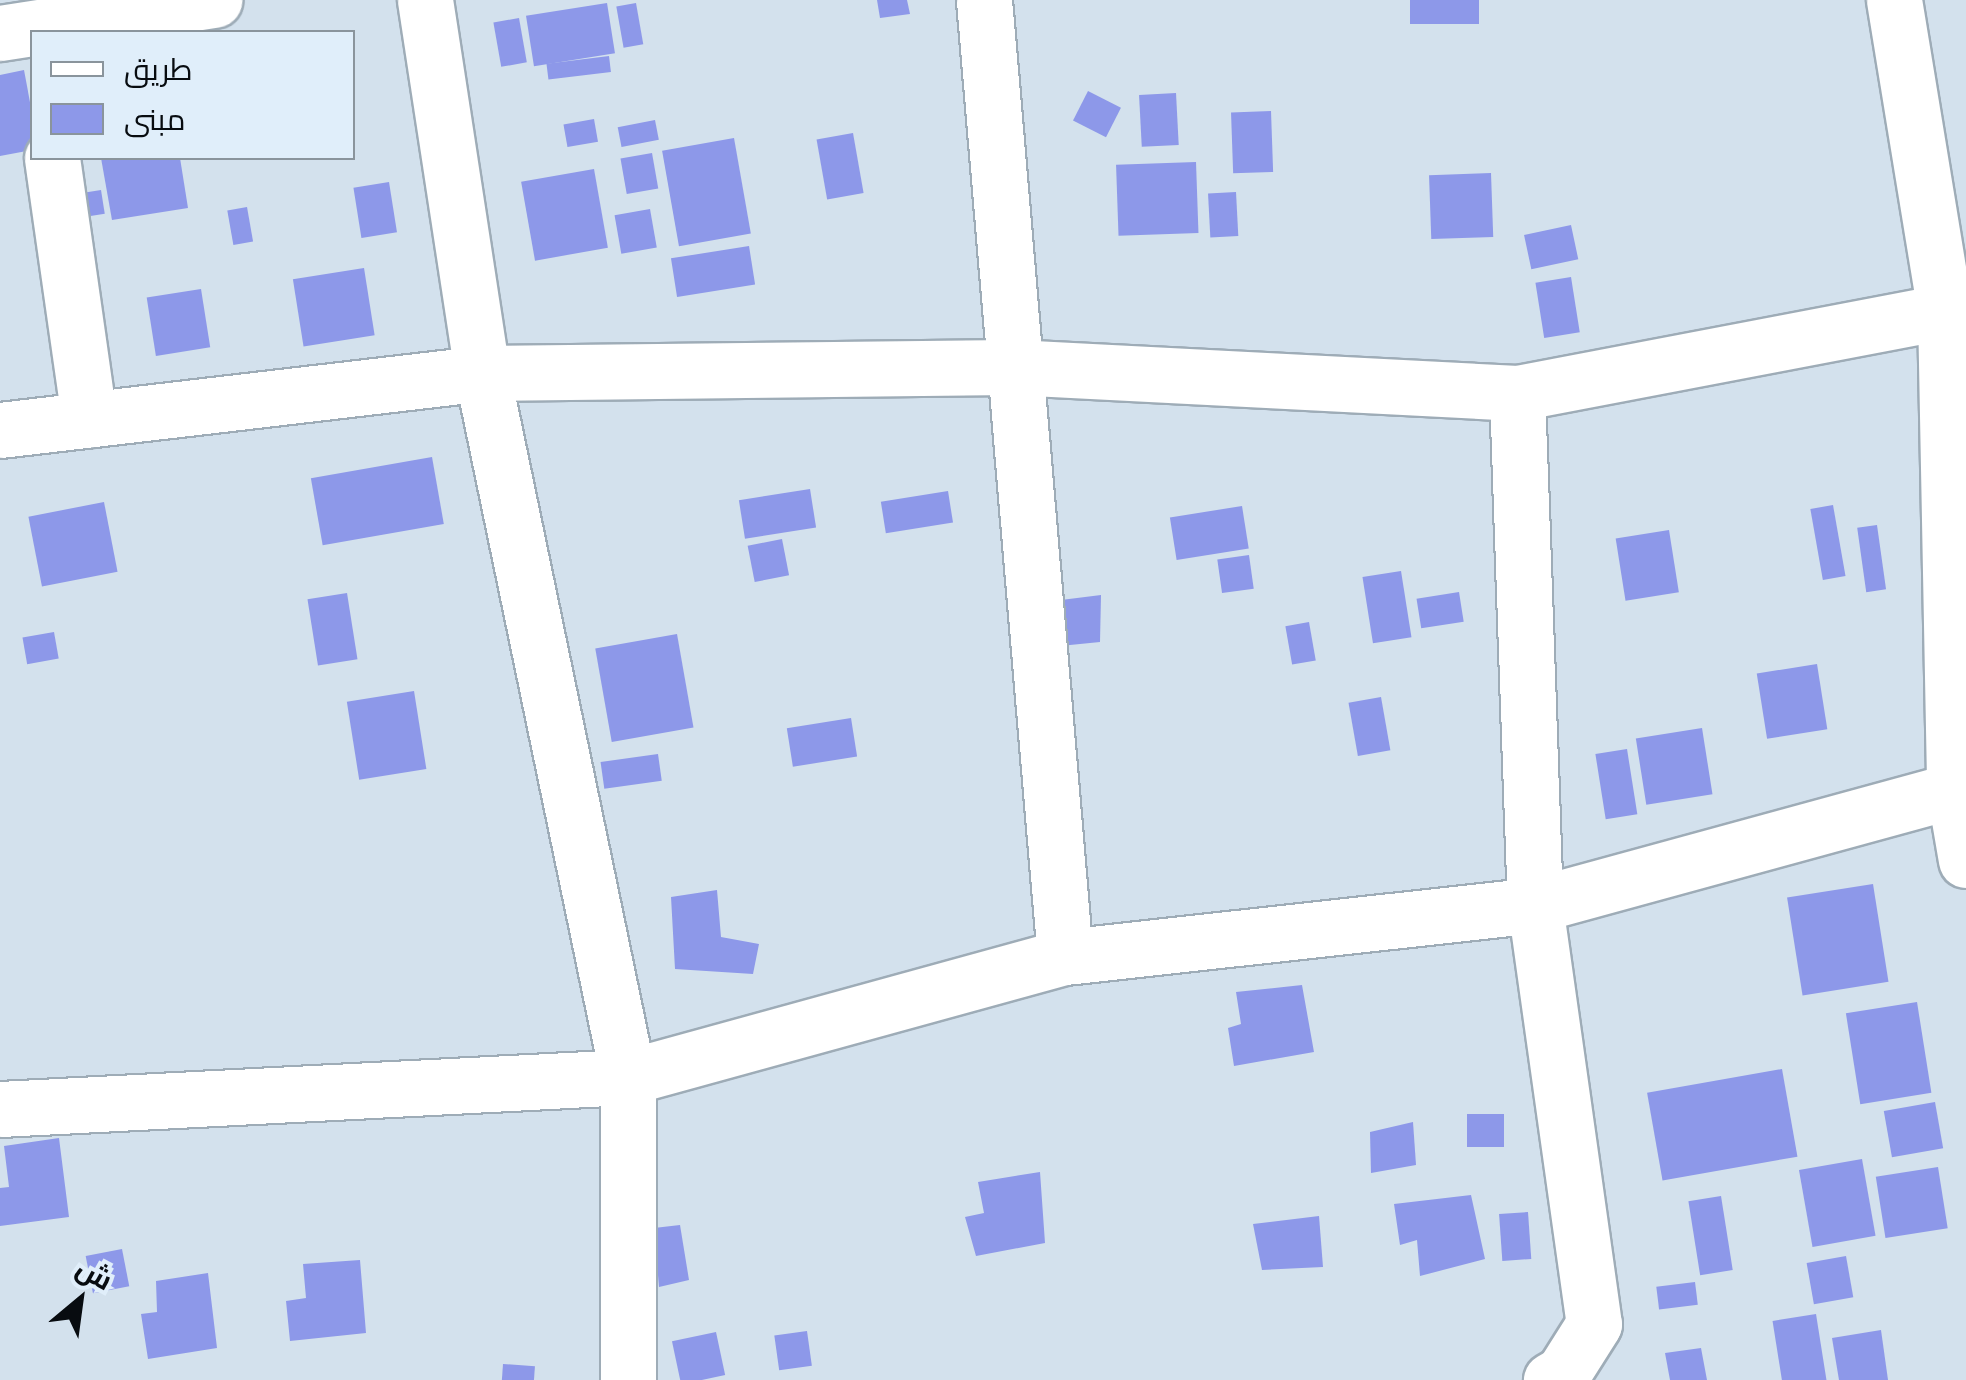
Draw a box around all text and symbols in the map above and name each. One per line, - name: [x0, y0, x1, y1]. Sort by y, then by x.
- legend: [30, 30, 355, 160]
- text: طريق: [124, 52, 193, 86]
- text: مبنى: [124, 102, 185, 136]
- north arrow: [30, 1250, 130, 1350]
- text: ش: [71, 1251, 118, 1296]

